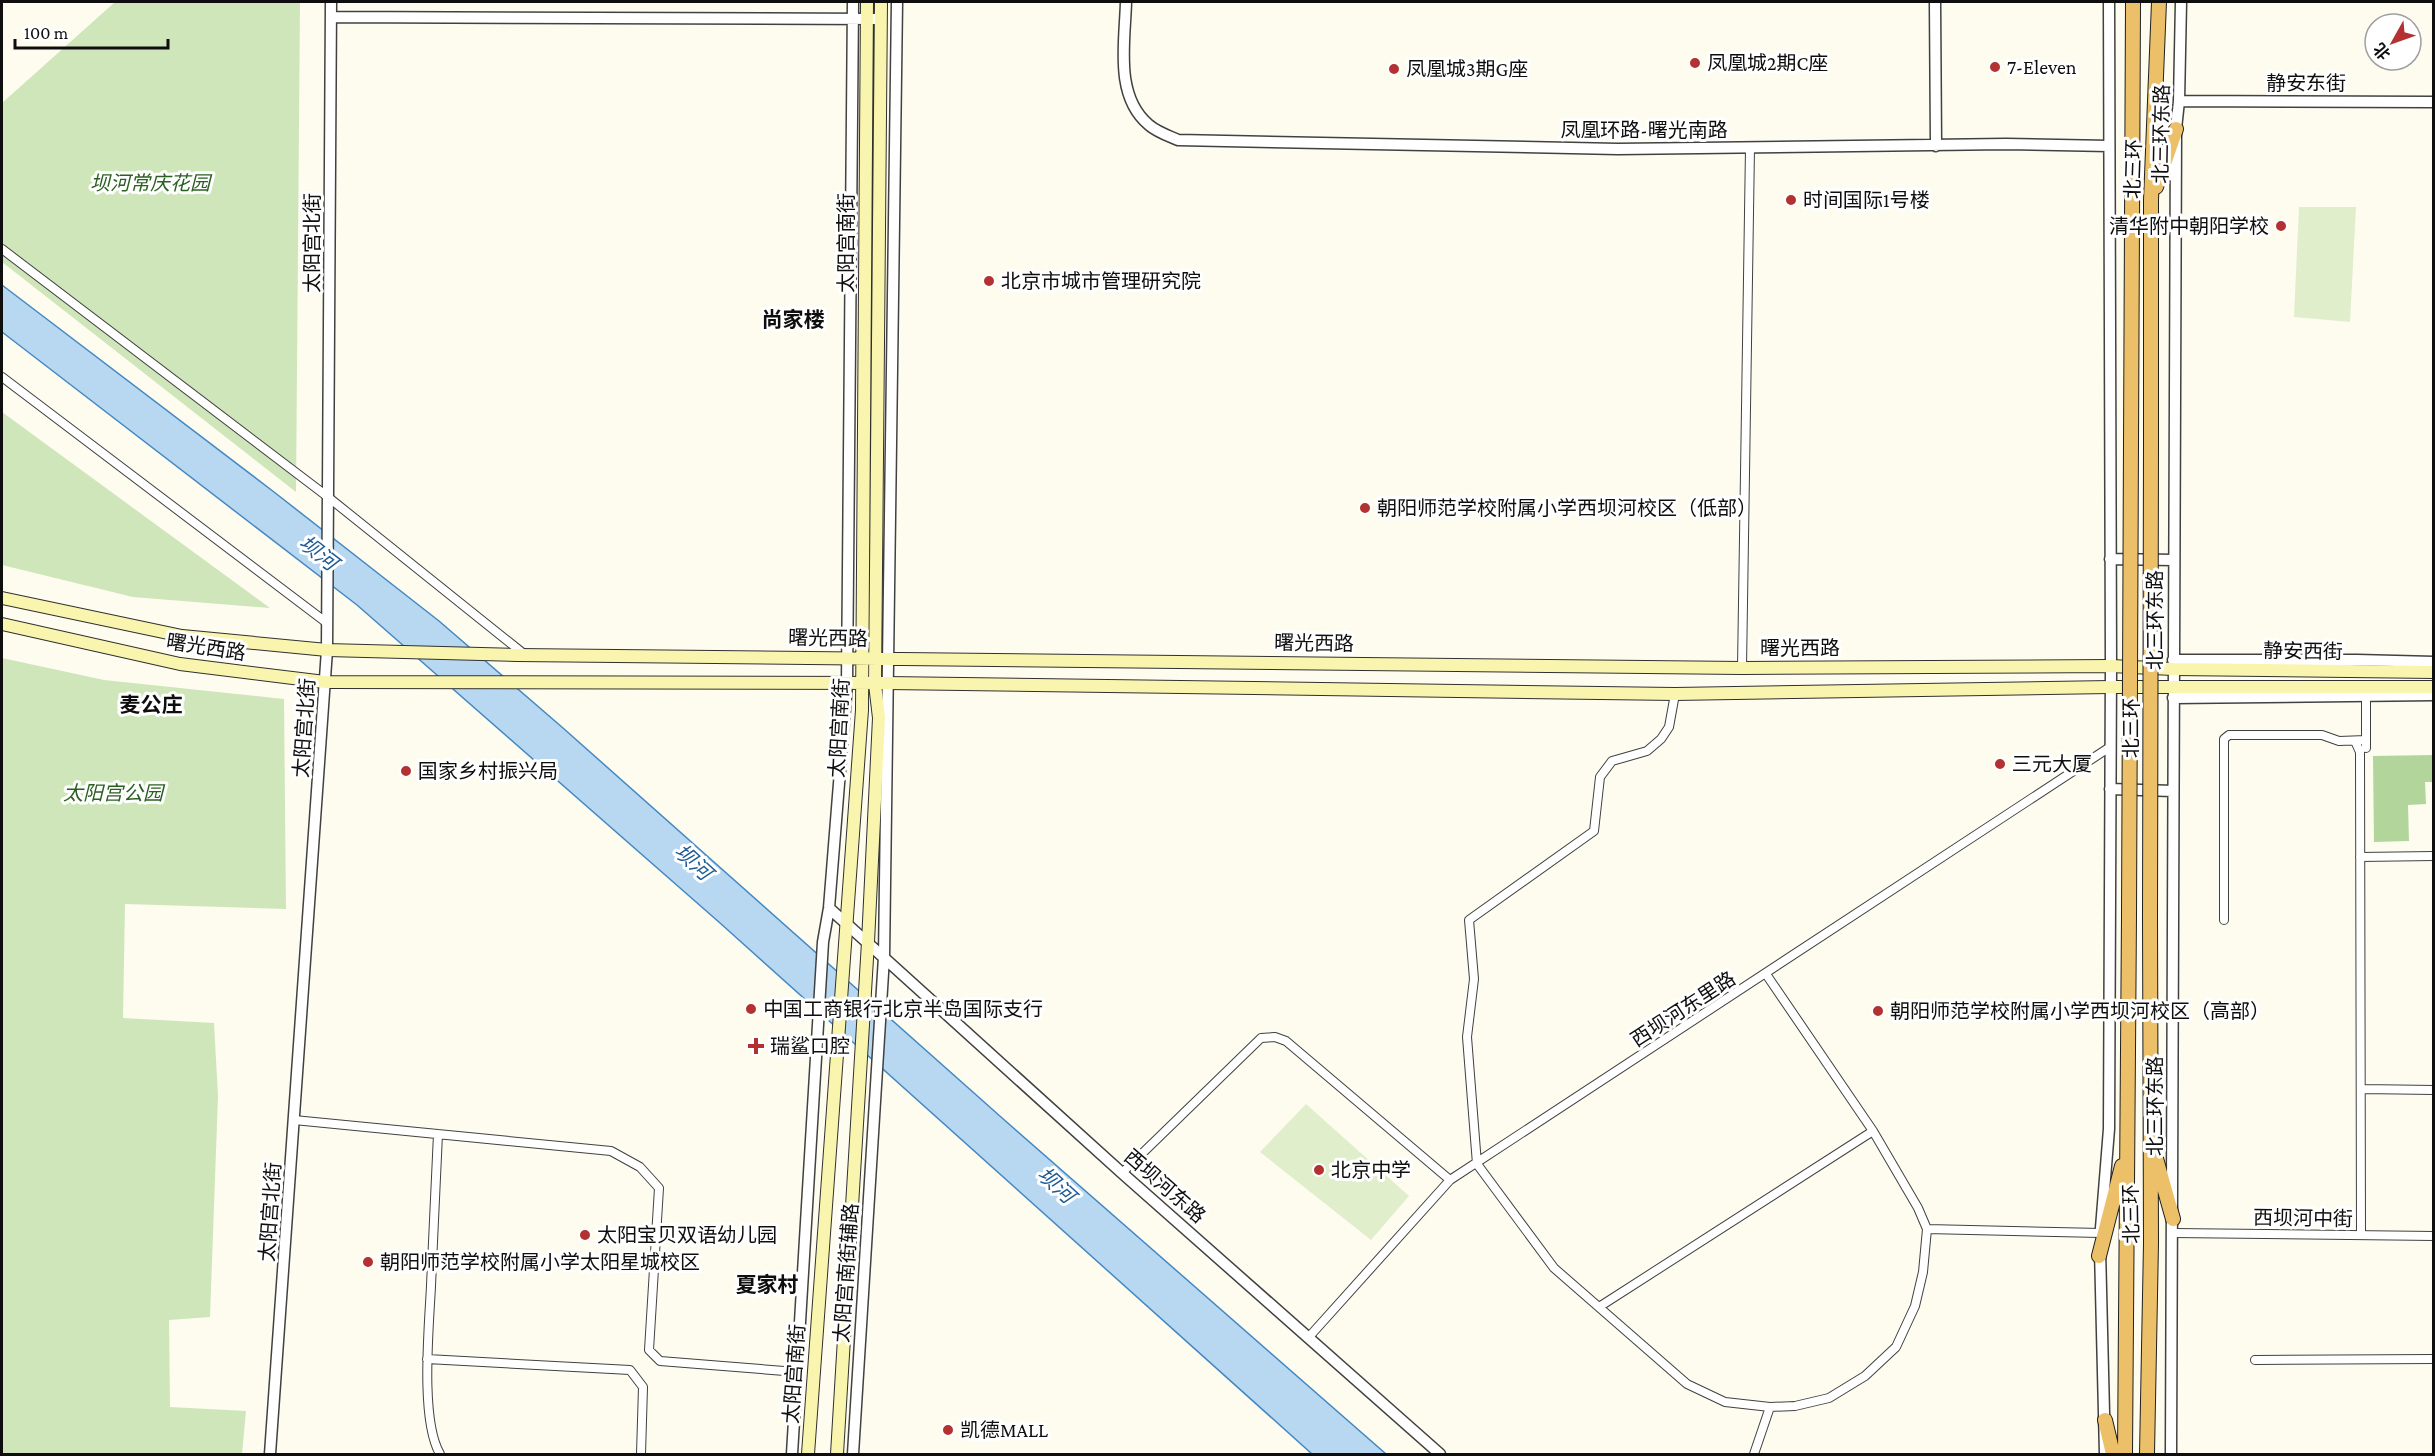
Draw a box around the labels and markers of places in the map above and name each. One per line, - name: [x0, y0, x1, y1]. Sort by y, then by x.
- place label: 凤凰城2期C座: [1707, 52, 1828, 74]
- marker: 凤凰城2期C座: [1688, 56, 1702, 70]
- place label: 7-Eleven: [2007, 56, 2077, 78]
- place label: 凤凰城3期G座: [1406, 58, 1528, 80]
- marker: 7-Eleven: [1988, 60, 2002, 74]
- marker: 凤凰城3期G座: [1387, 62, 1401, 76]
- place label: 时间国际1号楼: [1803, 189, 1930, 211]
- marker: 时间国际1号楼: [1784, 193, 1798, 207]
- place label: 清华附中朝阳学校: [2109, 215, 2269, 237]
- marker: 清华附中朝阳学校: [2274, 219, 2288, 233]
- place label: 北京市城市管理研究院: [1001, 270, 1201, 292]
- marker: 北京市城市管理研究院: [982, 274, 996, 288]
- place label: 朝阳师范学校附属小学西坝河校区（低部）: [1377, 497, 1757, 519]
- marker: 朝阳师范学校附属小学西坝河校区（低部）: [1358, 501, 1372, 515]
- place label: 三元大厦: [2012, 753, 2092, 775]
- marker: 三元大厦: [1993, 757, 2007, 771]
- place label: 国家乡村振兴局: [418, 760, 558, 782]
- marker: 国家乡村振兴局: [399, 764, 413, 778]
- place label: 中国工商银行北京半岛国际支行: [763, 998, 1043, 1020]
- place label: 朝阳师范学校附属小学西坝河校区（高部）: [1890, 1000, 2270, 1022]
- marker: 中国工商银行北京半岛国际支行: [744, 1002, 758, 1016]
- marker: 朝阳师范学校附属小学西坝河校区（高部）: [1871, 1004, 1885, 1018]
- place label: 瑞鲨口腔: [770, 1035, 850, 1057]
- marker: 瑞鲨口腔: [747, 1037, 765, 1055]
- place label: 北京中学: [1331, 1159, 1411, 1181]
- marker: 北京中学: [1312, 1163, 1326, 1177]
- place label: 太阳宝贝双语幼儿园: [597, 1224, 777, 1246]
- marker: 太阳宝贝双语幼儿园: [578, 1228, 592, 1242]
- place label: 朝阳师范学校附属小学太阳星城校区: [380, 1251, 700, 1273]
- marker: 朝阳师范学校附属小学太阳星城校区: [361, 1255, 375, 1269]
- place label: 凯德MALL: [960, 1419, 1048, 1441]
- marker: 凯德MALL: [941, 1423, 955, 1437]

